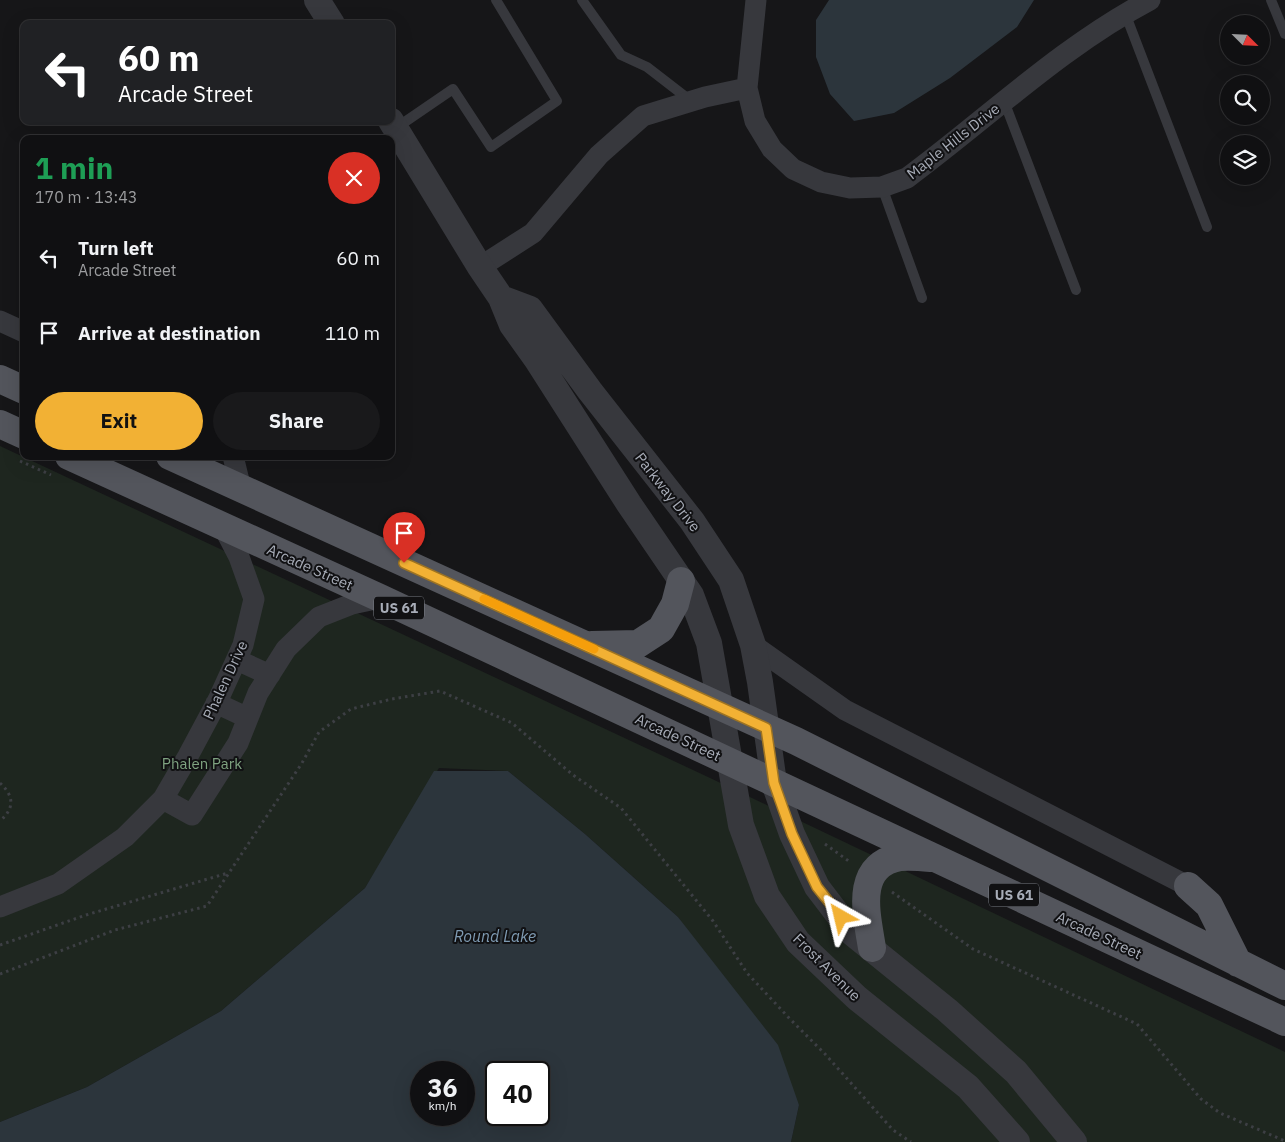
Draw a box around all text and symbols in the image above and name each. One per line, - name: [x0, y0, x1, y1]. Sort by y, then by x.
- north arrow: [1220, 15, 1270, 65]
- map controls: [1220, 15, 1270, 185]
- text: 60 m: [118, 35, 200, 81]
- icon: left: [35, 40, 100, 105]
- button: search: [1220, 75, 1270, 125]
- text: Arcade Street: [118, 79, 253, 108]
- street label: Maple Hills Drive: [903, 99, 1003, 183]
- button: layers: [1220, 135, 1270, 185]
- text: 1 min: [35, 148, 113, 187]
- button: close: [328, 152, 380, 204]
- text: 170 m · 13:43: [35, 187, 137, 207]
- text: Turn left: [78, 236, 154, 260]
- icon: left: [35, 244, 63, 272]
- text: 60 m: [336, 246, 380, 270]
- text: Arcade Street: [78, 260, 176, 280]
- icon: arrive: [35, 319, 63, 347]
- text: Arrive at destination: [78, 321, 261, 345]
- text: 110 m: [325, 321, 380, 345]
- button: Exit: [35, 392, 203, 450]
- button: Share: [213, 392, 380, 450]
- street label: Parkway Drive: [631, 449, 705, 535]
- pin: [383, 512, 425, 563]
- icon: arrive: [390, 519, 418, 547]
- street label: Arcade Street: [264, 540, 356, 594]
- road number: US 61: [374, 596, 424, 620]
- street label: Phalen Drive: [198, 638, 252, 722]
- street label: Arcade Street: [632, 709, 724, 765]
- park label: Phalen Park: [162, 754, 242, 773]
- road number: US 61: [989, 884, 1039, 906]
- position arrow: [814, 890, 866, 942]
- street label: Arcade Street: [1053, 907, 1145, 963]
- water label: Round Lake: [454, 926, 536, 946]
- street label: Frost Avenue: [789, 929, 865, 1005]
- speed limit sign: 40: [485, 1061, 550, 1126]
- text: 36: [427, 1071, 458, 1104]
- text: km/h: [428, 1098, 457, 1113]

